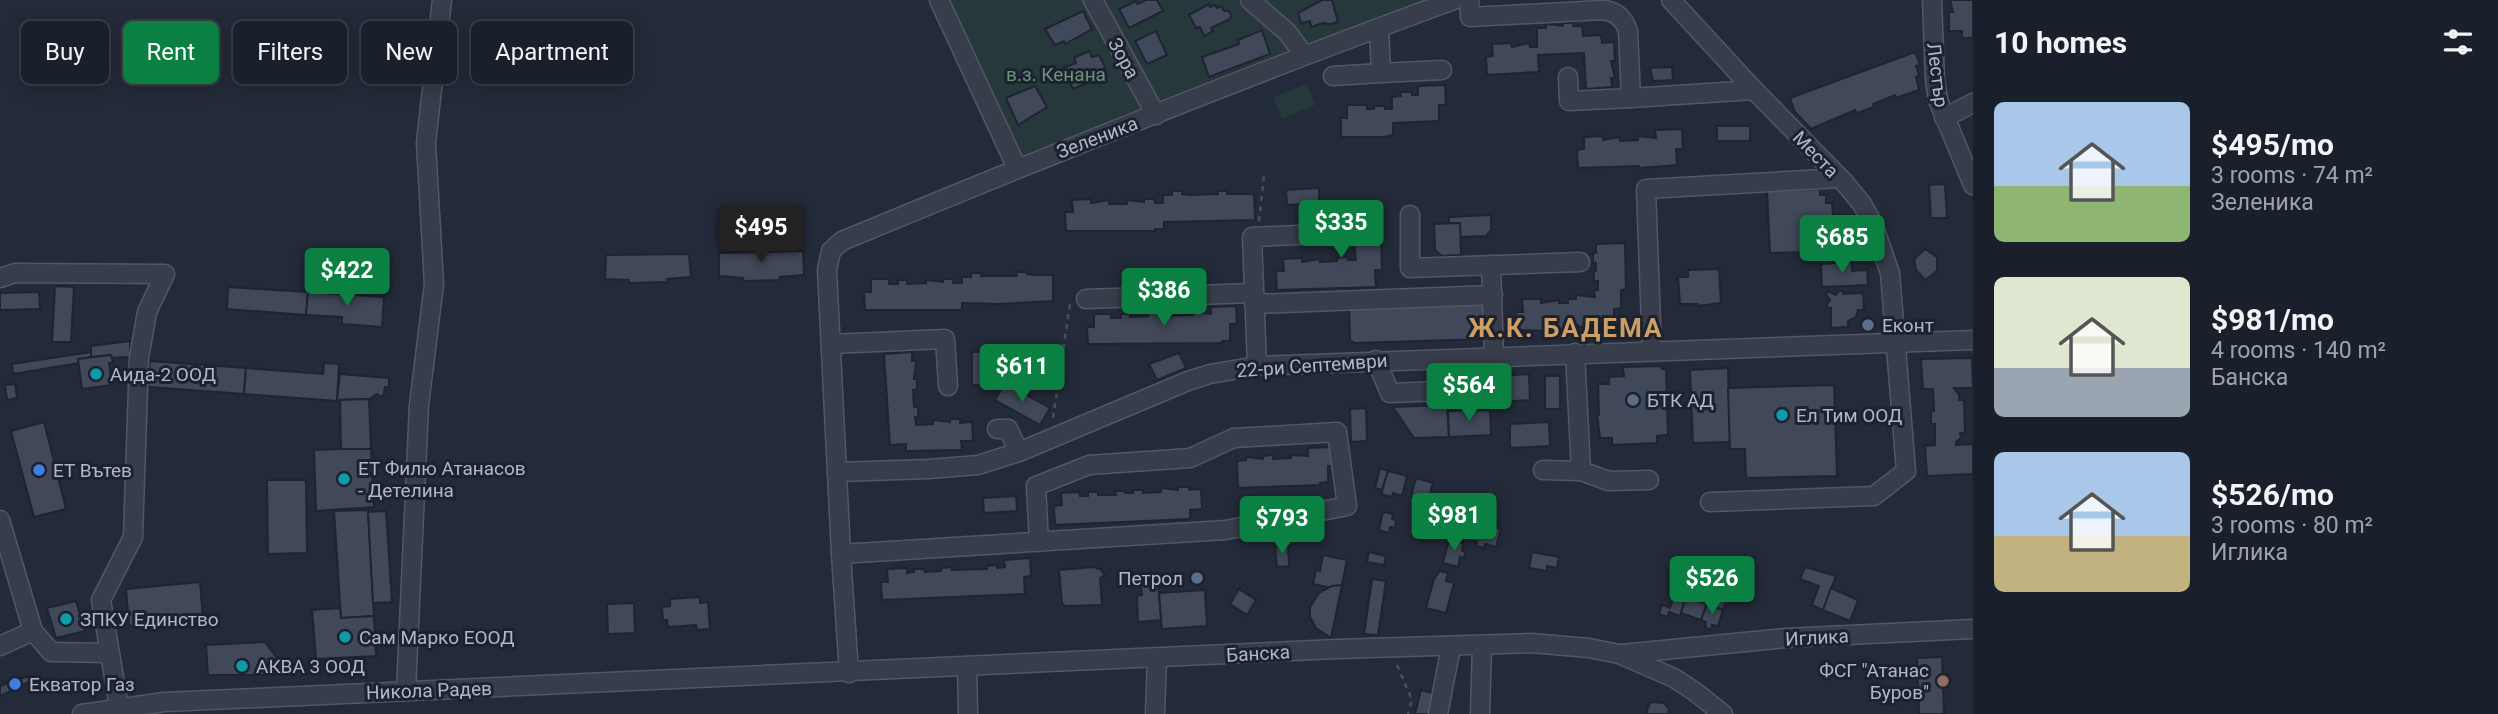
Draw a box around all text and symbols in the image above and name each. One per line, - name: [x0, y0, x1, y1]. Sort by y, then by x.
- chip: Buy: [21, 21, 109, 84]
- chip: Rent: [123, 21, 219, 84]
- chip: Filters: [233, 21, 347, 84]
- chip: New: [361, 21, 457, 84]
- chip: Apartment: [471, 21, 633, 84]
- icon: filters: [2439, 23, 2477, 61]
- text: 10 homes: [1994, 25, 2127, 60]
- street label: Зора: [1103, 34, 1144, 83]
- street label: Лестър: [1922, 41, 1953, 109]
- park label: в.з. Кенана: [1006, 63, 1106, 86]
- street label: Зеленика: [1053, 112, 1141, 163]
- street label: Места: [1788, 126, 1843, 182]
- text: $495/mo: [2211, 127, 2334, 162]
- icon: home: [2050, 130, 2134, 214]
- text: 3 rooms · 74 m²: [2211, 162, 2373, 189]
- text: Зеленика: [2211, 189, 2314, 216]
- pin: $335: [1300, 201, 1382, 260]
- pin: $495: [720, 205, 802, 265]
- text: $335: [1315, 209, 1367, 236]
- text: $495: [735, 214, 787, 241]
- pin: $685: [1801, 216, 1883, 275]
- text: $685: [1816, 224, 1868, 251]
- pin: $422: [306, 248, 388, 308]
- text: $422: [321, 257, 373, 284]
- pin: $386: [1123, 268, 1205, 328]
- text: $386: [1138, 277, 1190, 304]
- text: $981/mo: [2211, 302, 2334, 337]
- icon: home: [2050, 305, 2134, 389]
- district label: Ж.К. БАДЕМА: [1469, 313, 1663, 343]
- place label: Еконт: [1882, 314, 1934, 337]
- marker: Еконт: [1860, 317, 1876, 333]
- text: 4 rooms · 140 m²: [2211, 337, 2386, 364]
- pin: $611: [981, 344, 1063, 404]
- street label: 22-ри Септември: [1236, 349, 1388, 382]
- text: $611: [996, 353, 1048, 380]
- place label: Аида-2 ООД: [110, 363, 216, 386]
- pin: $564: [1428, 364, 1510, 423]
- text: Банска: [2211, 364, 2288, 391]
- marker: Аида-2 ООД: [88, 366, 104, 382]
- text: $564: [1443, 372, 1495, 399]
- place label: БТК АД: [1647, 389, 1714, 412]
- marker: БТК АД: [1625, 392, 1641, 408]
- place label: Ел Тим ООД: [1796, 404, 1902, 427]
- marker: Ел Тим ООД: [1774, 407, 1790, 423]
- place label: ЕТ Филю Атанасов - Детелина: [358, 457, 526, 502]
- place label: ЕТ Вътев: [53, 459, 132, 482]
- marker: ЕТ Вътев: [31, 462, 47, 478]
- marker: ЕТ Филю Атанасов - Детелина: [336, 471, 352, 487]
- text: $526/mo: [2211, 477, 2334, 512]
- icon: home: [2050, 480, 2134, 564]
- pin: $981: [1413, 494, 1495, 553]
- pin: $793: [1241, 496, 1323, 556]
- text: $981: [1428, 502, 1480, 529]
- text: $793: [1256, 505, 1308, 532]
- text: 3 rooms · 80 m²: [2211, 512, 2373, 539]
- text: Иглика: [2211, 539, 2288, 566]
- pin: $526: [1671, 556, 1753, 616]
- text: $526: [1686, 565, 1738, 592]
- place label: Петрол: [1118, 567, 1183, 590]
- marker: Петрол: [1189, 570, 1205, 586]
- place label: ЗПКУ Единство: [80, 608, 219, 631]
- marker: ЗПКУ Единство: [58, 611, 74, 627]
- street label: Иглика: [1785, 624, 1849, 651]
- place label: Сам Марко ЕООД: [359, 626, 515, 649]
- marker: Сам Марко ЕООД: [337, 629, 353, 645]
- street label: Банска: [1226, 640, 1290, 667]
- place label: АКВА 3 ООД: [256, 655, 365, 678]
- marker: АКВА 3 ООД: [234, 658, 250, 674]
- place label: ФСГ "Атанас Буров": [1819, 659, 1929, 704]
- place label: Екватор Газ: [29, 673, 135, 696]
- marker: ФСГ "Атанас Буров": [1935, 673, 1951, 689]
- marker: Екватор Газ: [7, 676, 23, 692]
- street label: Никола Радев: [366, 677, 492, 704]

